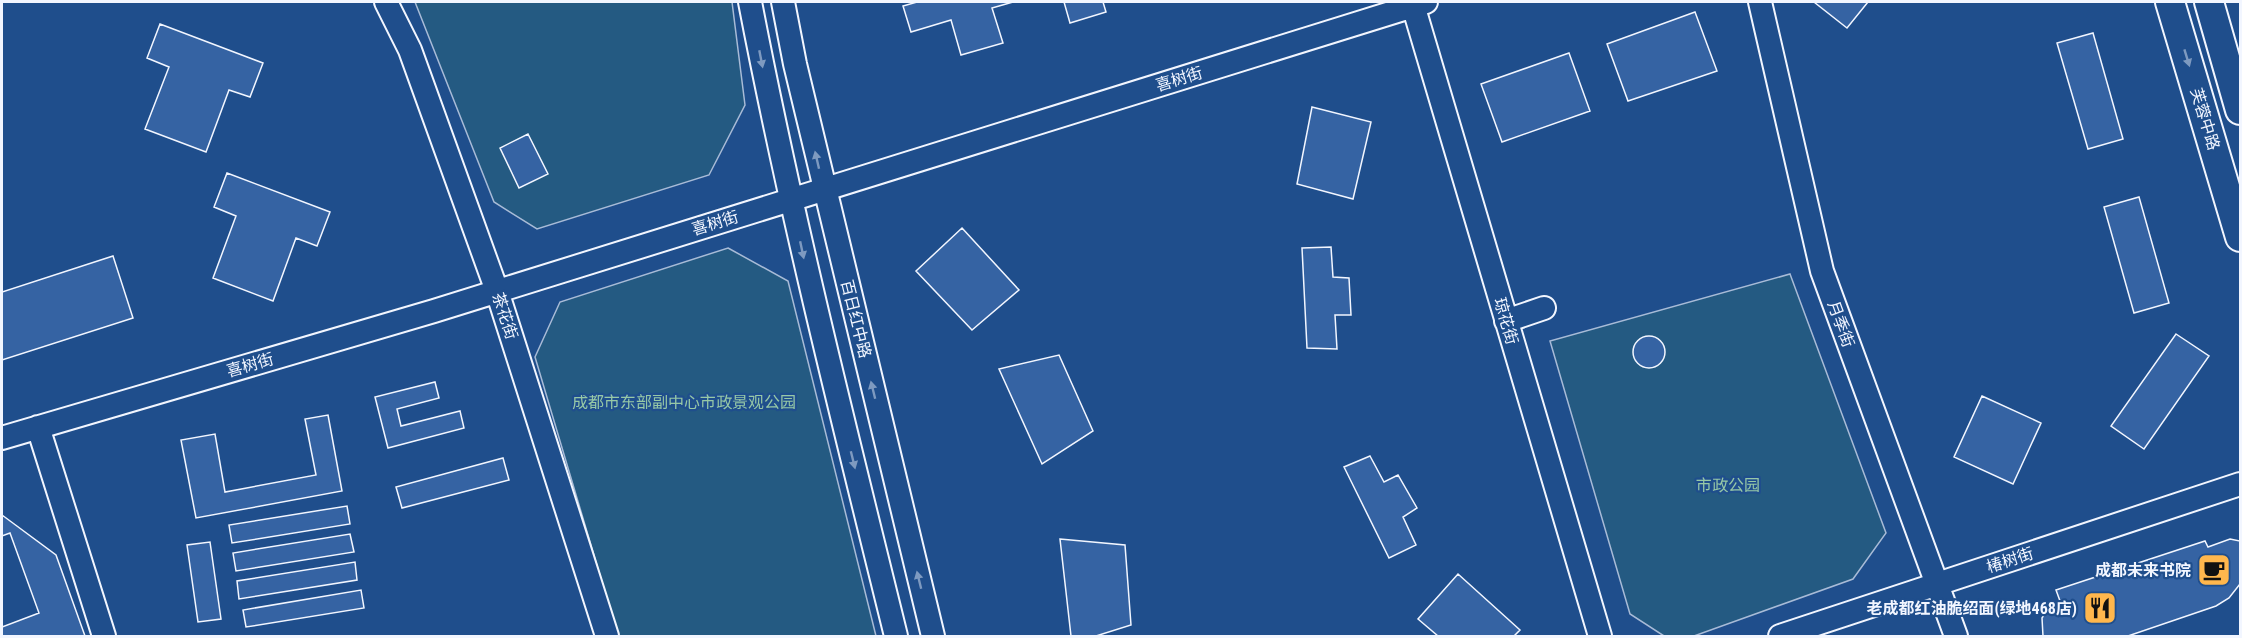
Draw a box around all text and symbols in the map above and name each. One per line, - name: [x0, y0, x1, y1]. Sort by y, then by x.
- one-way arrow: [2183, 49, 2192, 67]
- one-way arrow: [757, 50, 766, 69]
- street label: 喜树街: [1153, 63, 1205, 95]
- street label: 芙蓉中路: [2187, 86, 2223, 152]
- one-way arrow: [812, 151, 822, 169]
- street label: 喜树街: [689, 207, 741, 239]
- one-way arrow: [798, 240, 807, 259]
- street label: 百日红中路: [837, 278, 875, 360]
- street label: 茶花街: [489, 290, 521, 342]
- street label: 琼花街: [1490, 295, 1522, 347]
- street label: 月季街: [1824, 298, 1858, 350]
- street label: 喜树街: [224, 349, 276, 381]
- one-way arrow: [868, 381, 878, 399]
- park label: 成都市东部副中心市政景观公园: [572, 393, 796, 412]
- one-way arrow: [848, 450, 858, 469]
- park label: 市政公园: [1696, 476, 1760, 495]
- street label: 椿树街: [1984, 544, 2036, 576]
- cafe icon: 成都未来书院: [2196, 552, 2232, 588]
- place label: 成都未来书院: [2095, 561, 2191, 580]
- one-way arrow: [914, 570, 924, 589]
- restaurant icon: 老成都红油脆绍面(绿地468店): [2082, 590, 2118, 626]
- place label: 老成都红油脆绍面(绿地468店): [1866, 599, 2077, 618]

